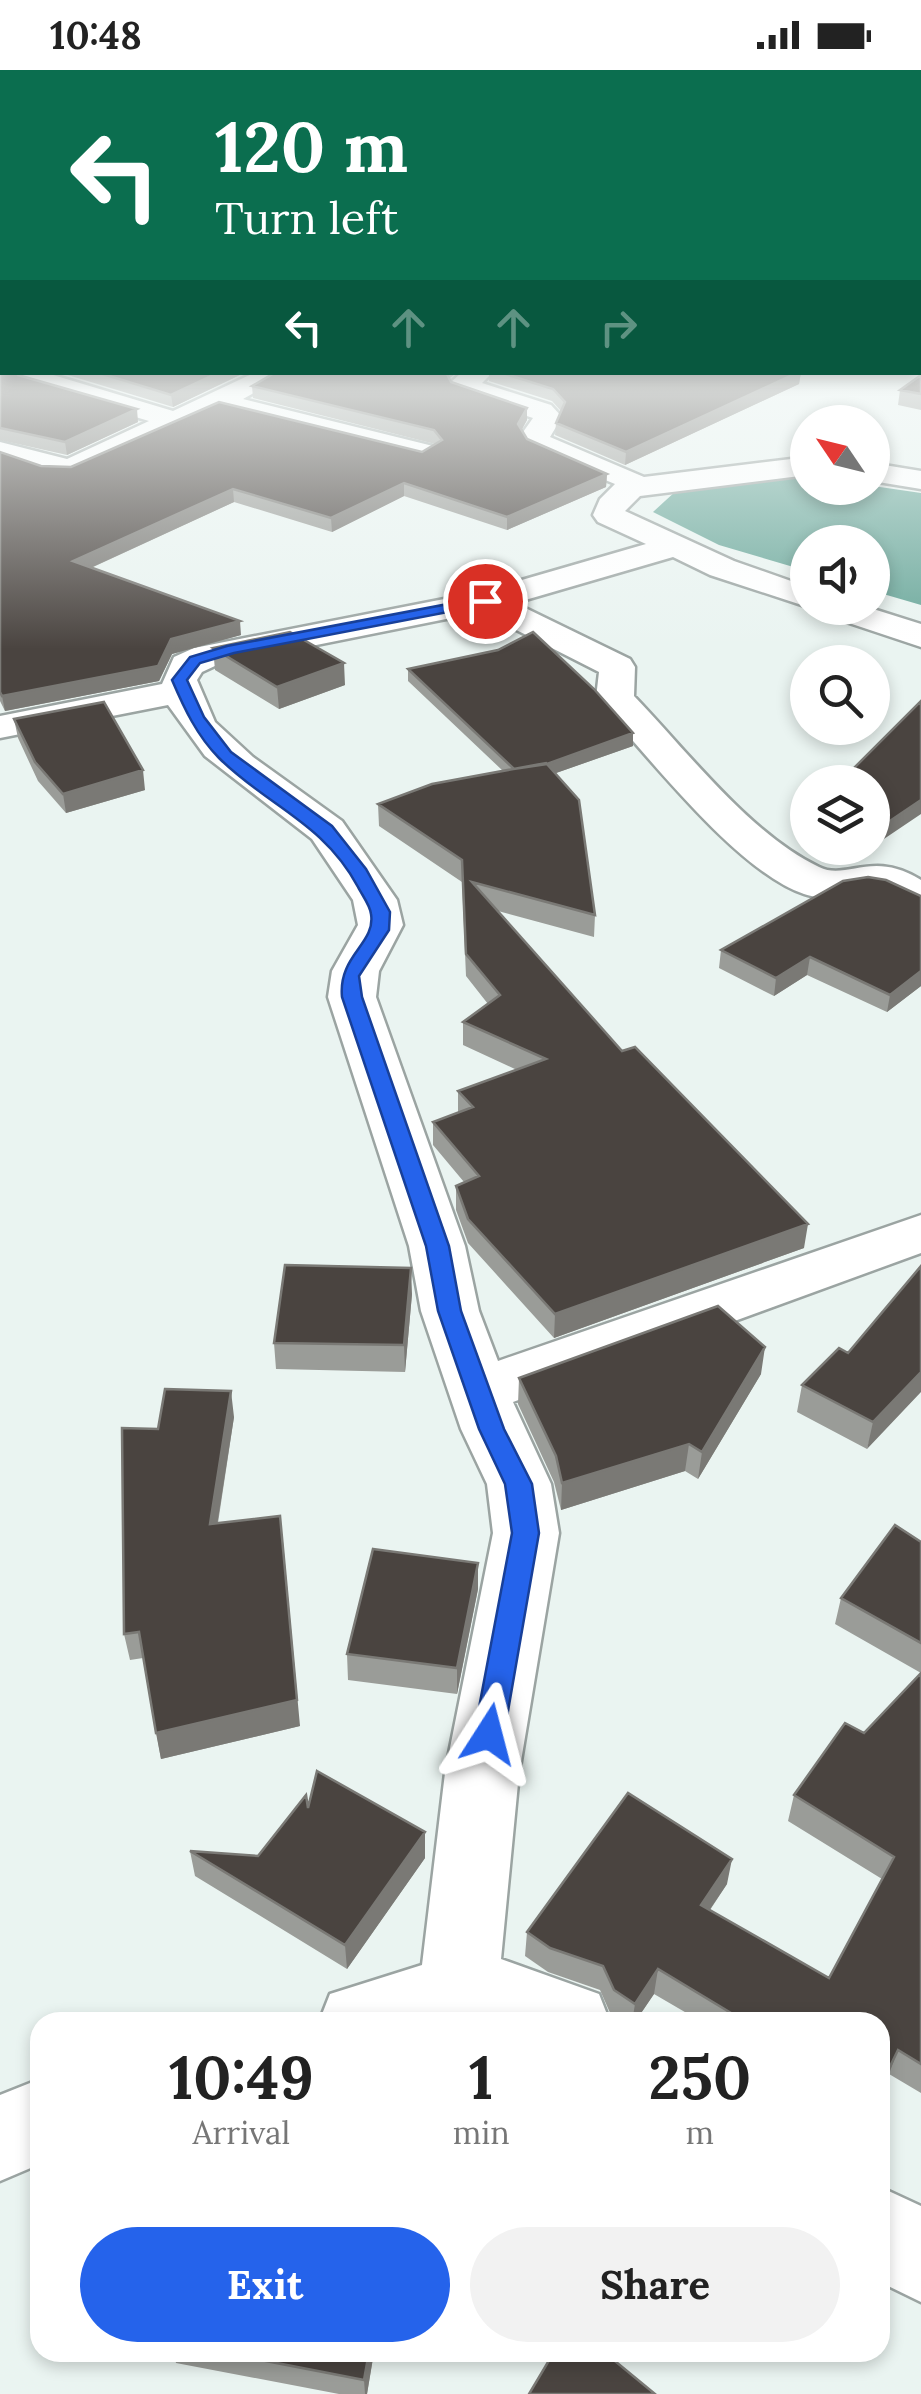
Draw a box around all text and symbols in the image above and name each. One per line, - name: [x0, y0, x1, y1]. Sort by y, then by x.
- text: 10:48: [50, 11, 142, 59]
- text: 120 m: [215, 102, 408, 191]
- icon: left: [50, 110, 180, 240]
- text: Turn left: [215, 189, 398, 246]
- icon: left: [276, 300, 331, 355]
- icon: ahead: [381, 300, 436, 355]
- icon: ahead: [486, 300, 541, 355]
- icon: right: [591, 300, 646, 355]
- north arrow: [790, 405, 890, 505]
- map controls: [790, 405, 890, 865]
- button: sound: [790, 525, 890, 625]
- pin: [443, 559, 528, 644]
- icon: arrive: [458, 574, 513, 629]
- button: search: [790, 645, 890, 745]
- button: layers: [790, 765, 890, 865]
- position arrow: [437, 1682, 541, 1786]
- text: 10:49: [169, 2039, 314, 2115]
- text: 1: [469, 2039, 493, 2115]
- text: 250: [649, 2039, 751, 2115]
- text: Arrival: [192, 2112, 290, 2153]
- text: min: [453, 2112, 510, 2153]
- text: m: [686, 2112, 714, 2153]
- button: Exit: [80, 2227, 450, 2342]
- button: Share: [470, 2227, 840, 2342]

